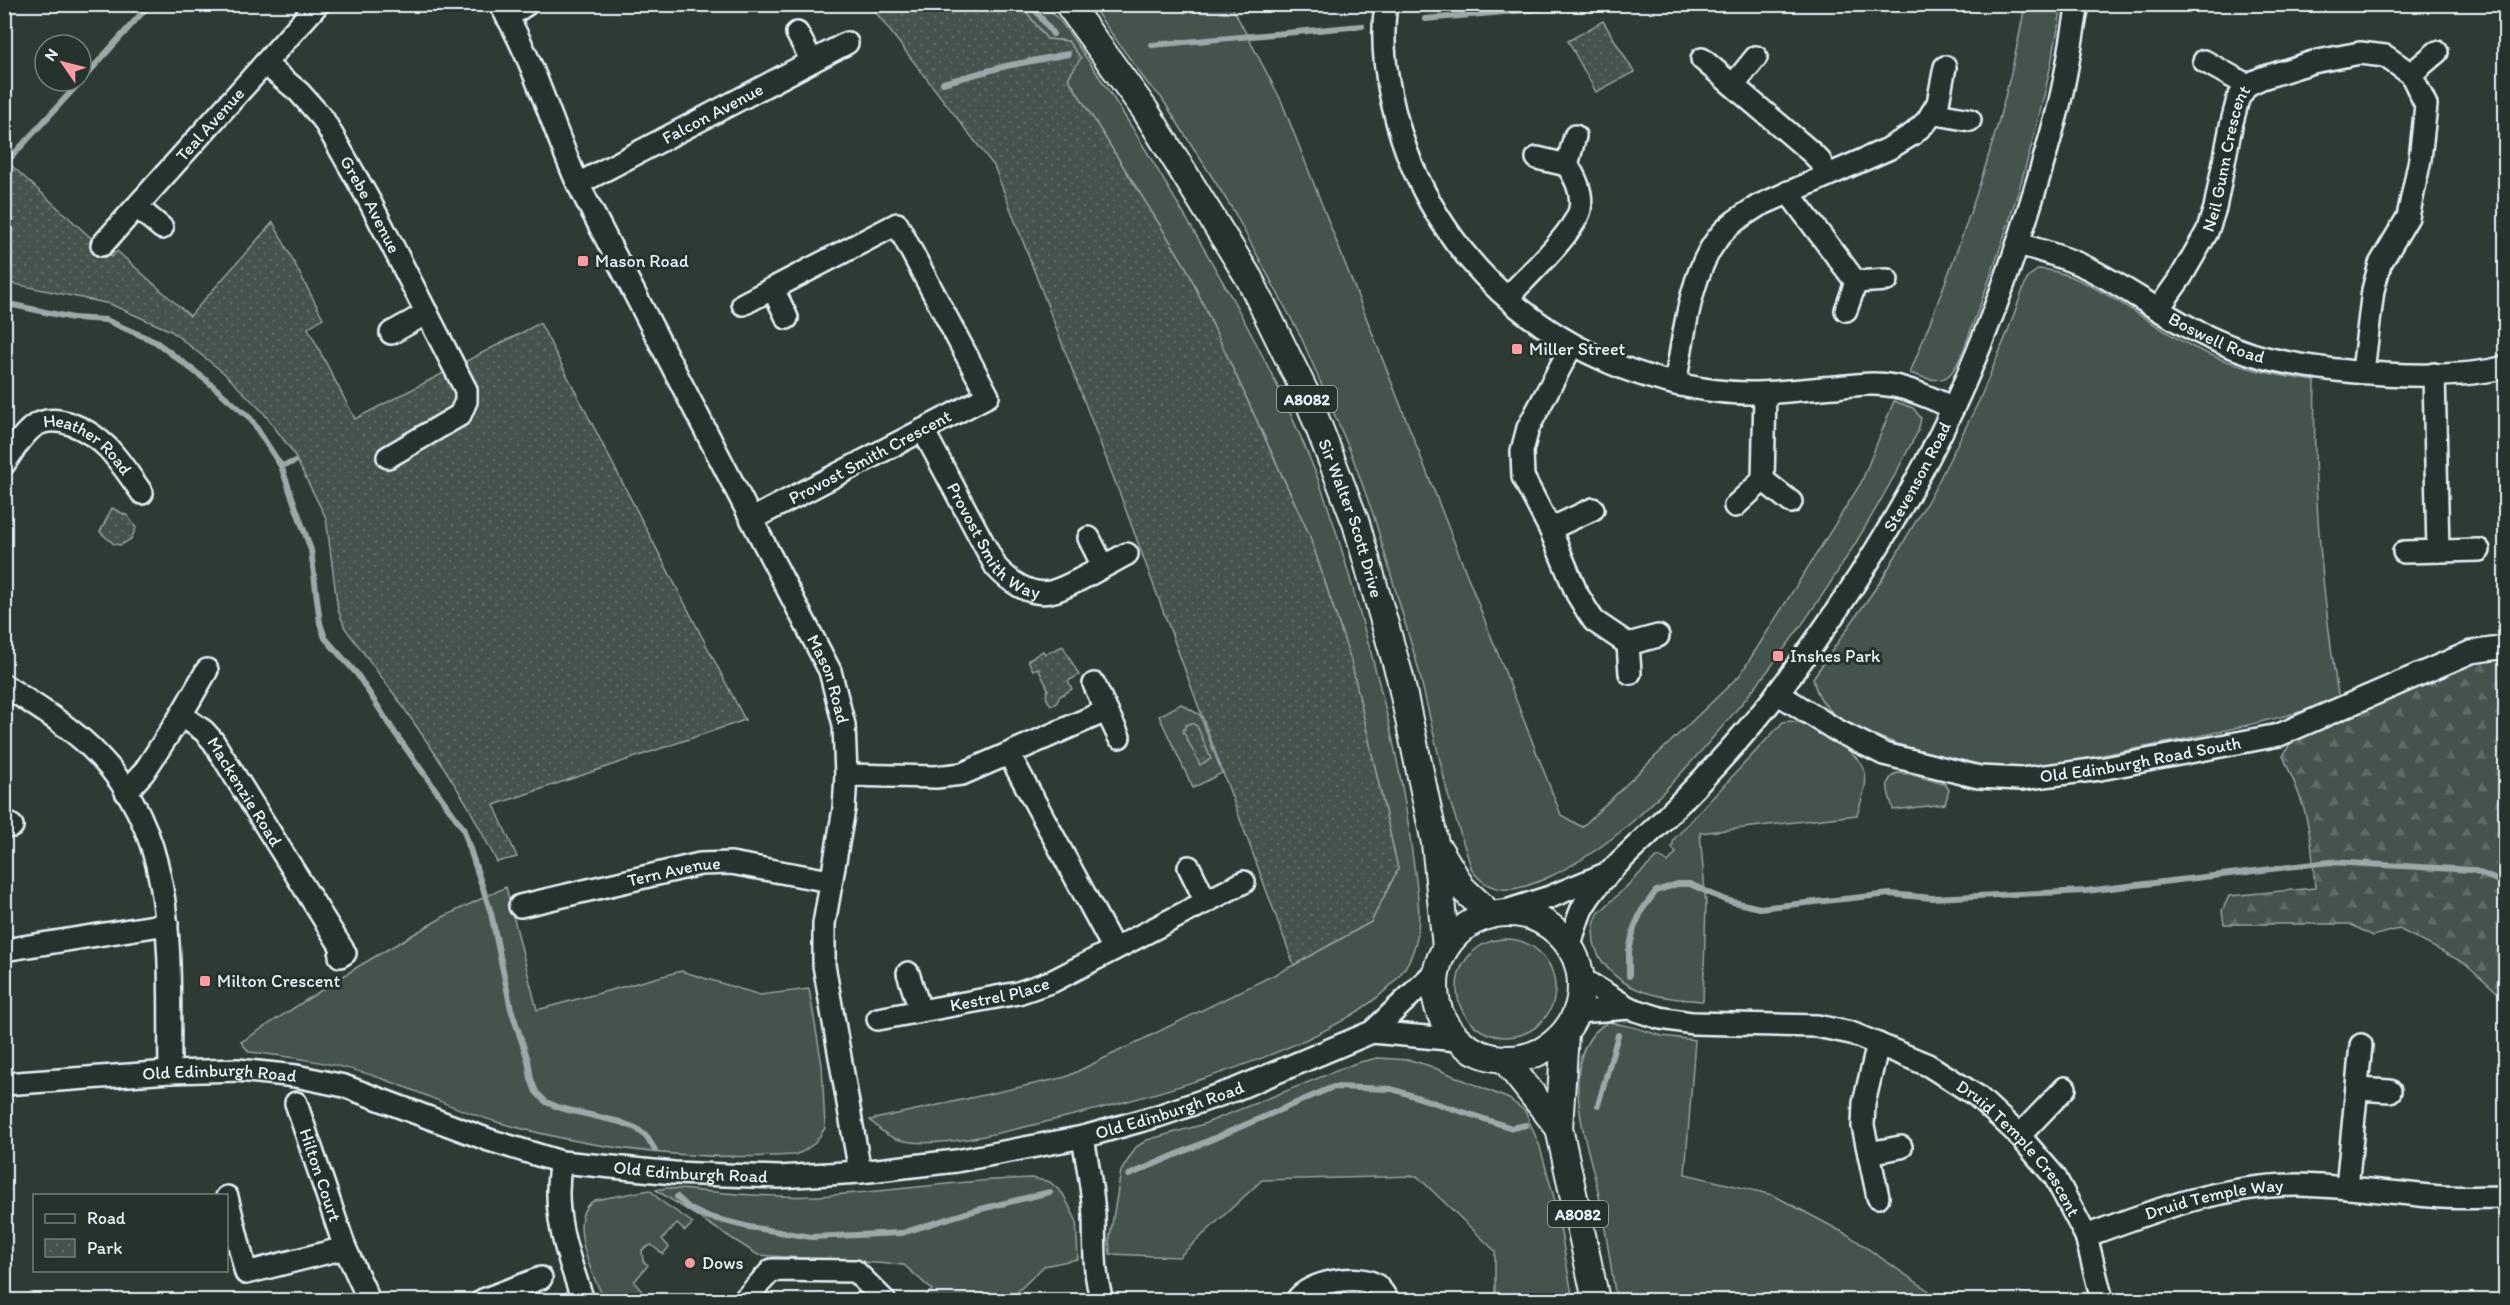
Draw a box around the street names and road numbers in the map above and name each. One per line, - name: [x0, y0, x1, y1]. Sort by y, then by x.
- street label: Falcon Avenue: [658, 78, 767, 149]
- street label: Neil Gunn Crescent: [2197, 81, 2255, 235]
- street label: Teal Avenue: [171, 83, 249, 166]
- street label: Grebe Avenue: [335, 152, 405, 257]
- street label: Boswell Road: [2165, 307, 2268, 368]
- road number: A8082: [1277, 386, 1337, 412]
- street label: Provost Smith Crescent: [785, 405, 955, 509]
- street label: Heather Road: [42, 409, 137, 480]
- street label: Stevenson Road: [1878, 418, 1956, 536]
- street label: Sir Walter Scott Drive: [1313, 436, 1388, 600]
- street label: Provost Smith Way: [942, 479, 1042, 604]
- street label: Mason Road: [802, 631, 854, 726]
- street label: Old Edinburgh Road South: [2038, 731, 2243, 788]
- street label: Mackenzie Road: [202, 733, 287, 851]
- street label: Tern Avenue: [625, 852, 721, 892]
- street label: Kestrel Place: [948, 972, 1052, 1016]
- street label: Old Edinburgh Road: [142, 1059, 298, 1087]
- street label: Druid Temple Crescent: [1952, 1075, 2085, 1220]
- street label: Old Edinburgh Road: [1093, 1076, 1247, 1144]
- street label: Hilton Court: [294, 1126, 346, 1225]
- street label: Old Edinburgh Road: [613, 1156, 769, 1188]
- street label: Druid Temple Way: [2142, 1174, 2284, 1225]
- road number: A8082: [1548, 1201, 1608, 1227]

